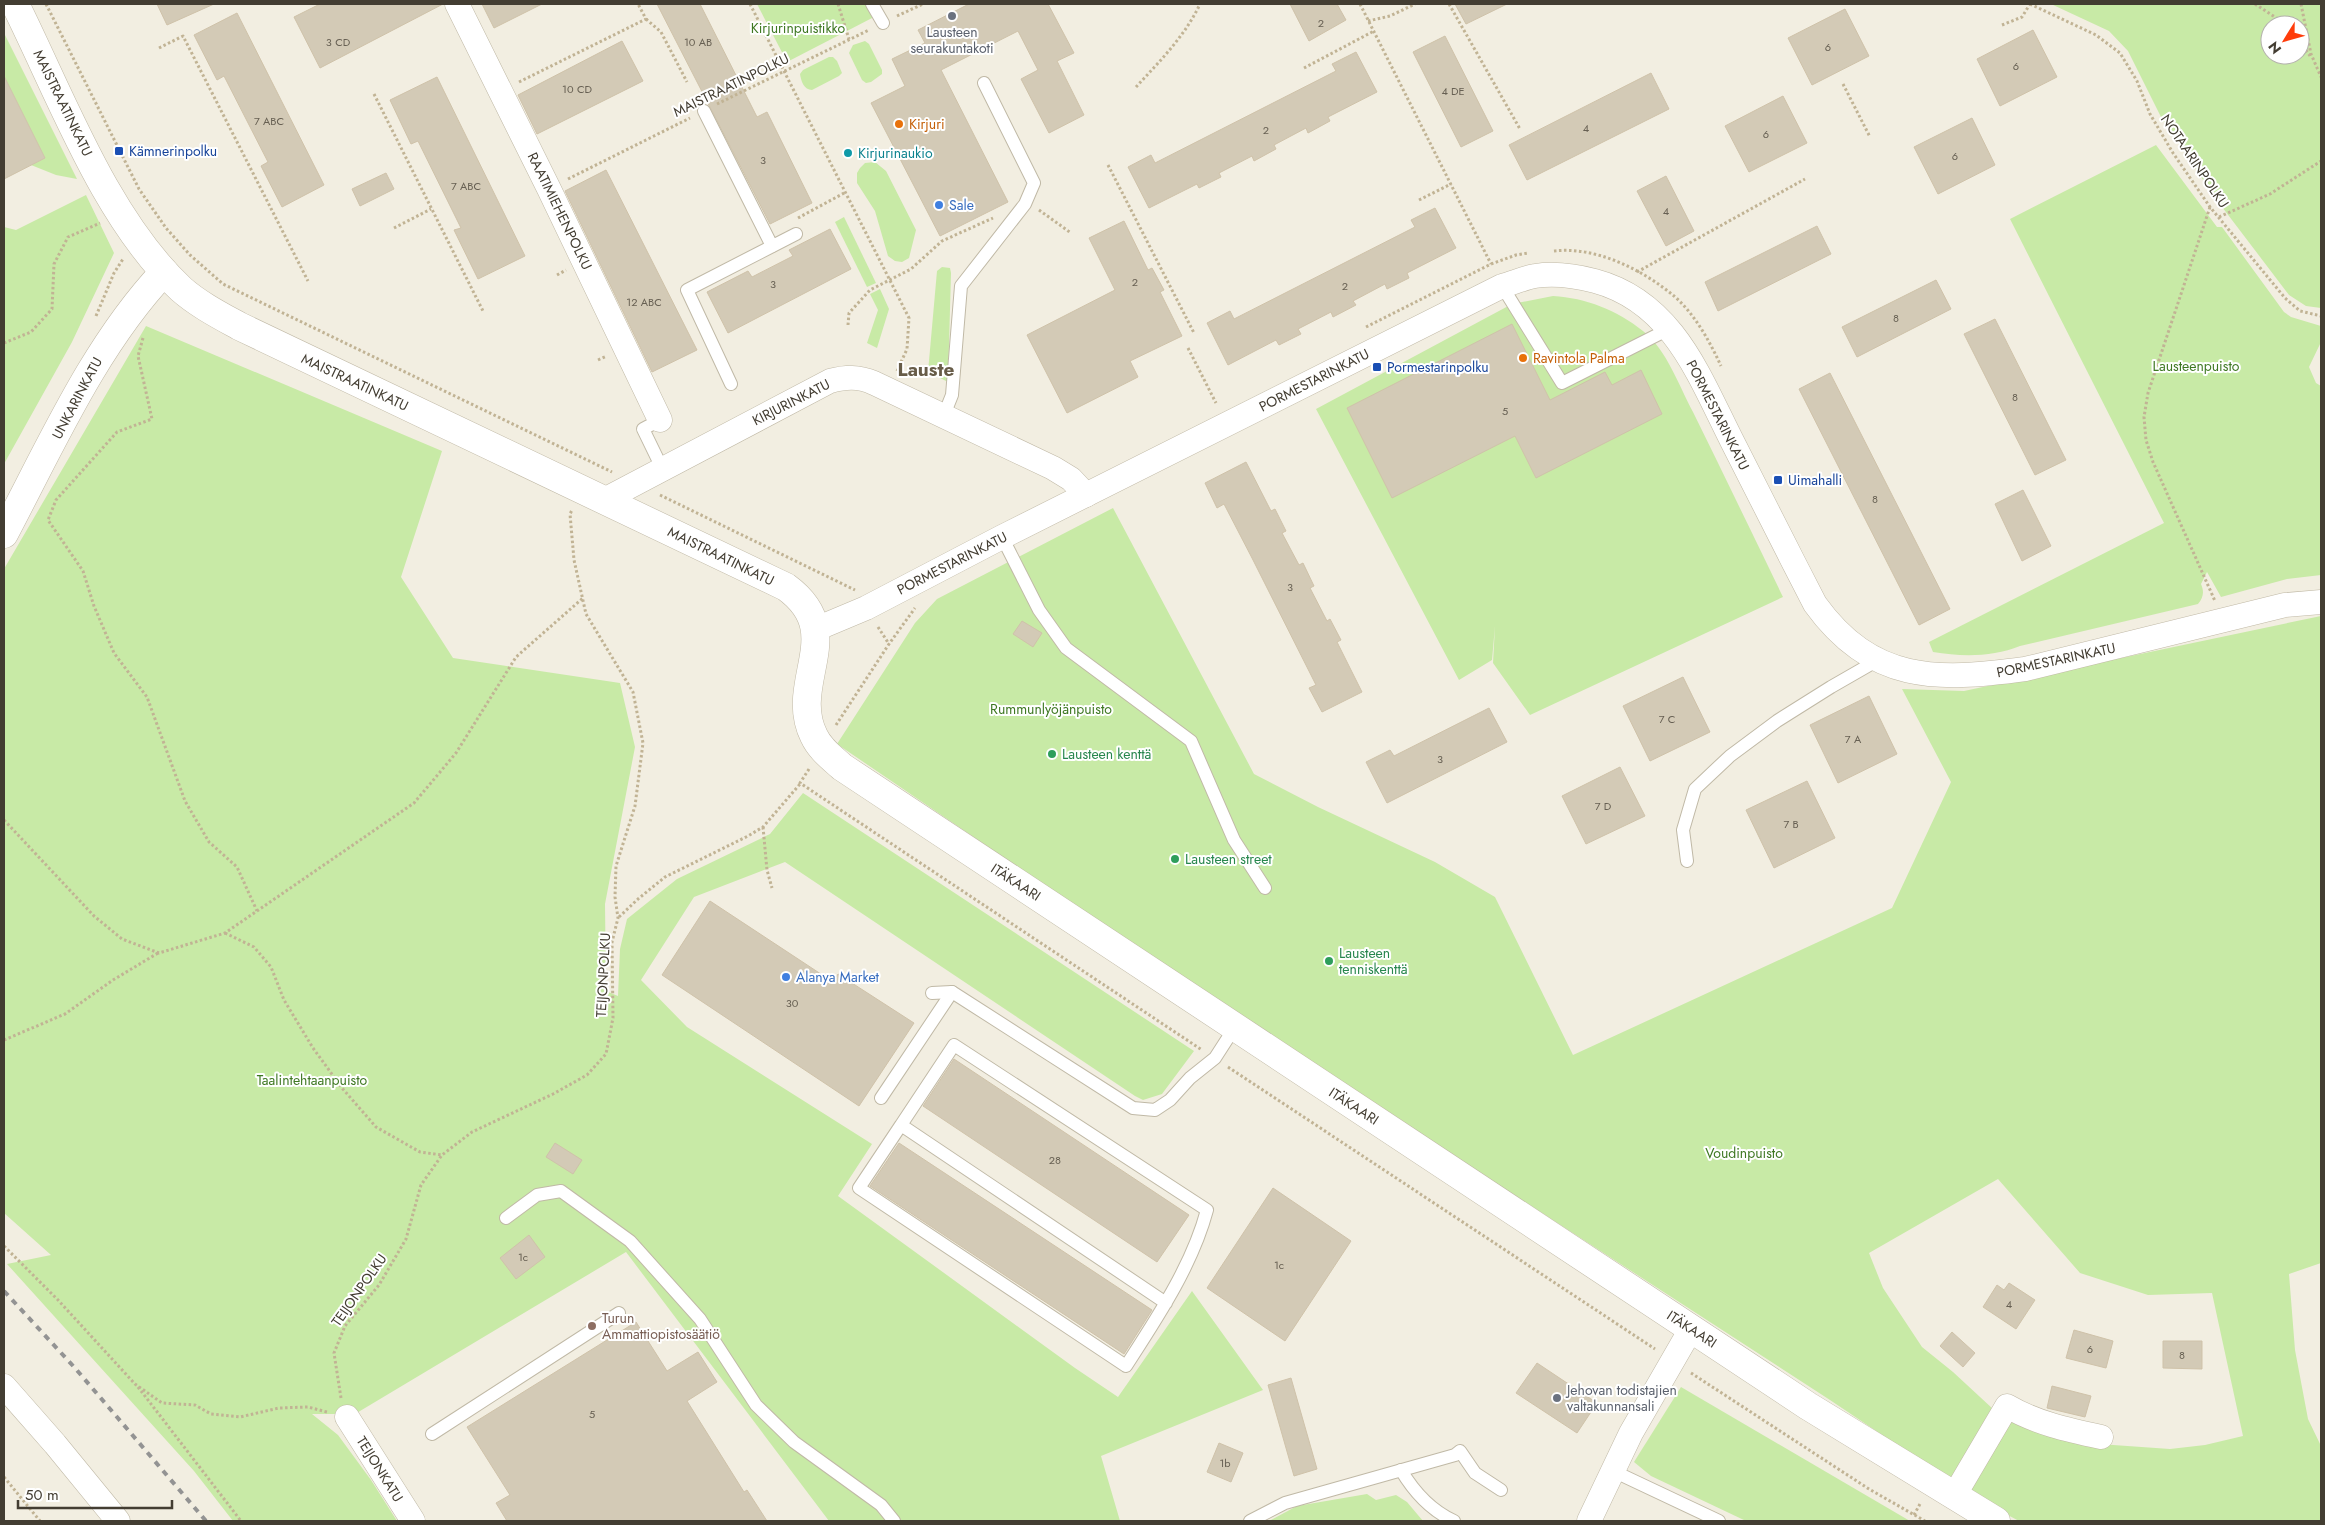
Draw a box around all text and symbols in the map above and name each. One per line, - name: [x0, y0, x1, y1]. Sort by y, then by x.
- marker: Lausteen seurakuntakoti: [946, 10, 958, 22]
- house number: 2: [1318, 15, 1324, 31]
- north arrow: [2260, 15, 2310, 65]
- park label: Kirjurinpuistikko: [751, 18, 846, 38]
- place label: Lausteen seurakuntakoti: [910, 22, 994, 58]
- house number: 3 CD: [326, 34, 351, 50]
- house number: 10 AB: [684, 34, 712, 50]
- text: N: [2263, 37, 2286, 58]
- house number: 6: [1825, 39, 1831, 55]
- street label: MAISTRAATINKATU: [29, 46, 97, 160]
- street label: MAISTRAATINPOLKU: [670, 48, 792, 122]
- house number: 6: [2013, 58, 2019, 74]
- house number: 10 CD: [562, 81, 592, 97]
- house number: 4 DE: [1441, 83, 1465, 99]
- street label: NOTAARINPOLKU: [2156, 110, 2234, 212]
- house number: 7 ABC: [254, 113, 284, 129]
- place label: Kirjuri: [909, 114, 945, 134]
- marker: Kirjuri: [893, 118, 905, 130]
- house number: 4: [1583, 120, 1590, 136]
- house number: 2: [1263, 122, 1269, 138]
- house number: 6: [1763, 126, 1769, 142]
- place label: Kämnerinpolku: [129, 141, 217, 161]
- place label: Kirjurinaukio: [858, 143, 933, 163]
- marker: Kämnerinpolku: [113, 145, 125, 157]
- marker: Kirjurinaukio: [842, 147, 854, 159]
- house number: 6: [1952, 148, 1958, 164]
- street label: RAATIMIEHENPOLKU: [523, 149, 597, 273]
- house number: 3: [760, 152, 766, 168]
- house number: 7 ABC: [451, 178, 481, 194]
- place label: Sale: [949, 195, 974, 215]
- marker: Sale: [933, 199, 945, 211]
- house number: 4: [1663, 203, 1670, 219]
- house number: 2: [1132, 274, 1138, 290]
- house number: 3: [770, 276, 776, 292]
- house number: 2: [1342, 278, 1348, 294]
- house number: 12 ABC: [626, 294, 662, 310]
- house number: 8: [1893, 310, 1899, 326]
- street label: PORMESTARINKATU: [1255, 344, 1373, 416]
- street label: MAISTRAATINKATU: [298, 348, 412, 416]
- place label: Ravintola Palma: [1533, 348, 1625, 368]
- marker: Ravintola Palma: [1517, 352, 1529, 364]
- street label: UNKARINKATU: [47, 353, 107, 443]
- district label: Lauste: [898, 356, 955, 383]
- street label: PORMESTARINKATU: [1682, 356, 1754, 474]
- park label: Lausteenpuisto: [2153, 356, 2240, 376]
- place label: Pormestarinpolku: [1387, 357, 1489, 377]
- marker: Pormestarinpolku: [1371, 361, 1383, 373]
- street label: KIRJURINKATU: [749, 374, 833, 430]
- house number: 8: [2012, 389, 2018, 405]
- house number: 5: [1502, 403, 1508, 419]
- place label: Uimahalli: [1788, 470, 1842, 490]
- marker: Uimahalli: [1772, 474, 1784, 486]
- house number: 8: [1872, 491, 1878, 507]
- street label: MAISTRAATINKATU: [664, 522, 778, 590]
- street label: PORMESTARINKATU: [893, 527, 1011, 599]
- house number: 3: [1287, 579, 1293, 595]
- street label: PORMESTARINKATU: [1995, 638, 2117, 682]
- park label: Rummunlyöjänpuisto: [990, 699, 1112, 719]
- house number: 7 C: [1659, 711, 1675, 727]
- house number: 7 A: [1845, 731, 1862, 747]
- place label: Lausteen kenttä: [1062, 744, 1151, 764]
- marker: Lausteen kenttä: [1046, 748, 1058, 760]
- house number: 3: [1437, 751, 1443, 767]
- house number: 7 D: [1595, 798, 1612, 814]
- house number: 7 B: [1783, 816, 1799, 832]
- place label: Lausteen street: [1185, 849, 1272, 869]
- marker: Lausteen street: [1169, 853, 1181, 865]
- street label: ITÄKAARI: [987, 858, 1045, 906]
- street label: TEIJONPOLKU: [591, 932, 615, 1018]
- place label: Lausteen tenniskenttä: [1339, 943, 1408, 979]
- marker: Lausteen tenniskenttä: [1323, 955, 1335, 967]
- place label: Alanya Market: [796, 967, 880, 987]
- marker: Alanya Market: [780, 971, 792, 983]
- house number: 30: [786, 995, 799, 1011]
- park label: Taalintehtaanpuisto: [257, 1070, 368, 1090]
- street label: ITÄKAARI: [1325, 1082, 1383, 1130]
- park label: Voudinpuisto: [1705, 1143, 1783, 1163]
- house number: 28: [1049, 1152, 1061, 1168]
- house number: 1c: [518, 1249, 528, 1265]
- street label: TEIJONPOLKU: [327, 1250, 391, 1330]
- house number: 1c: [1274, 1257, 1284, 1273]
- house number: 4: [2006, 1296, 2013, 1312]
- street label: ITÄKAARI: [1663, 1305, 1721, 1353]
- place label: Turun Ammattiopistosäätiö: [602, 1308, 720, 1344]
- marker: Turun Ammattiopistosäätiö: [586, 1320, 598, 1332]
- house number: 6: [2087, 1341, 2093, 1357]
- house number: 8: [2179, 1347, 2185, 1363]
- place label: Jehovan todistajien valtakunnansali: [1565, 1380, 1677, 1416]
- marker: Jehovan todistajien valtakunnansali: [1551, 1392, 1563, 1404]
- house number: 5: [589, 1406, 595, 1422]
- street label: TEIJONKATU: [352, 1432, 408, 1506]
- house number: 1b: [1219, 1455, 1231, 1471]
- scale bar: [18, 1478, 171, 1510]
- text: 50 m: [25, 1484, 59, 1506]

